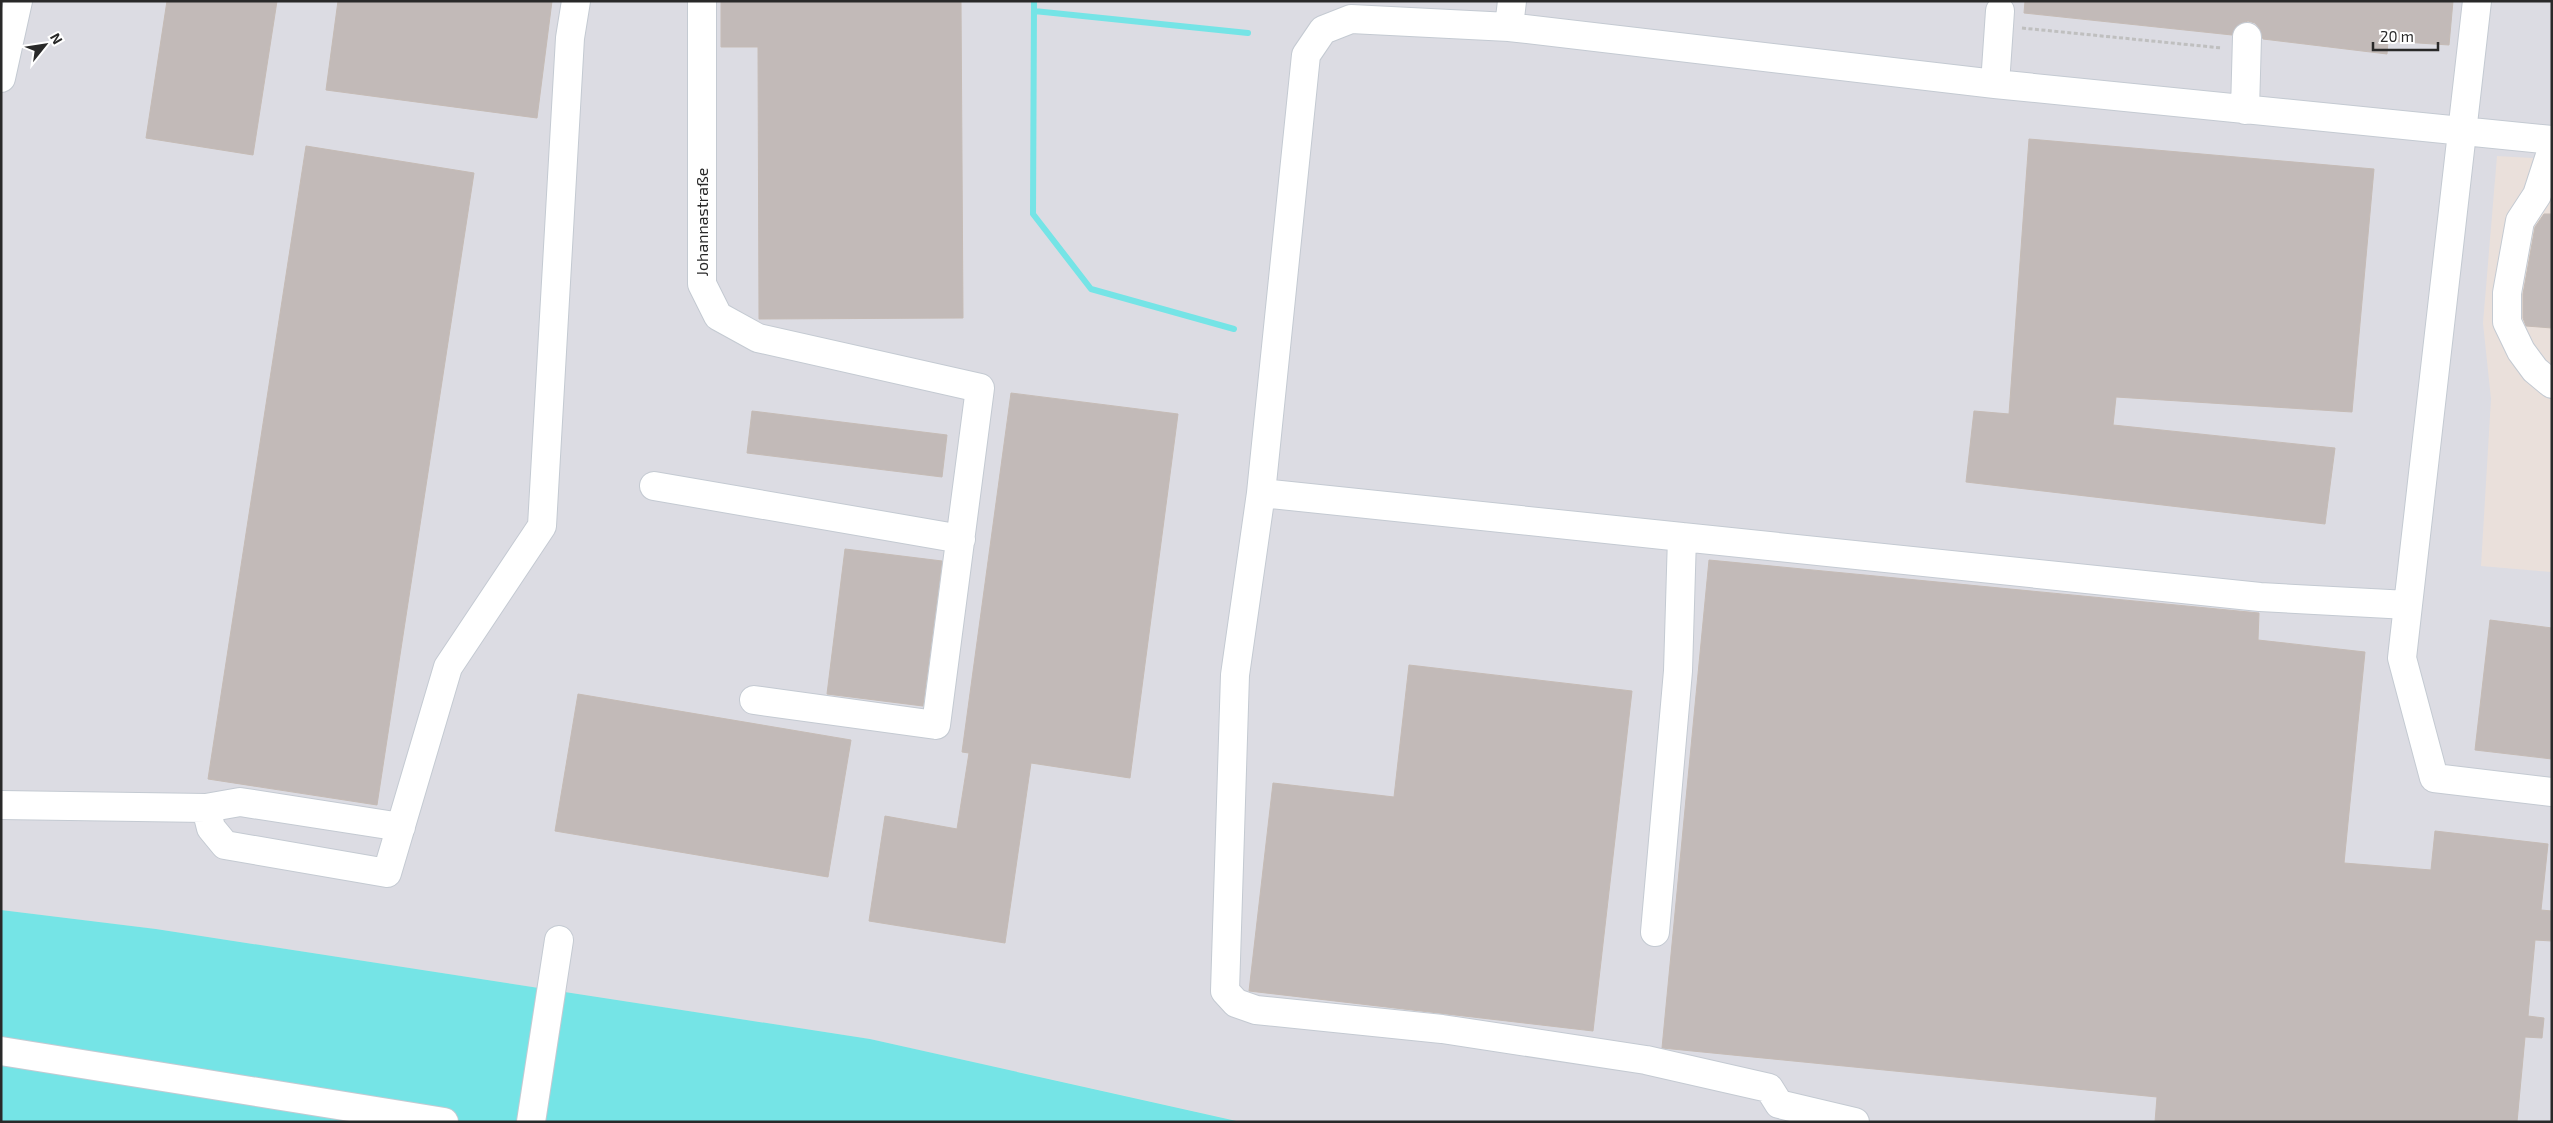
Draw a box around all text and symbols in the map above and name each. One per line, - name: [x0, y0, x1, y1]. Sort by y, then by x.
- north arrow: [20, 20, 70, 70]
- scale bar: [2373, 20, 2438, 52]
- text: 20 m: [2380, 27, 2414, 45]
- text: N: [47, 30, 67, 47]
- street label: Johannastraße: [692, 168, 711, 276]

